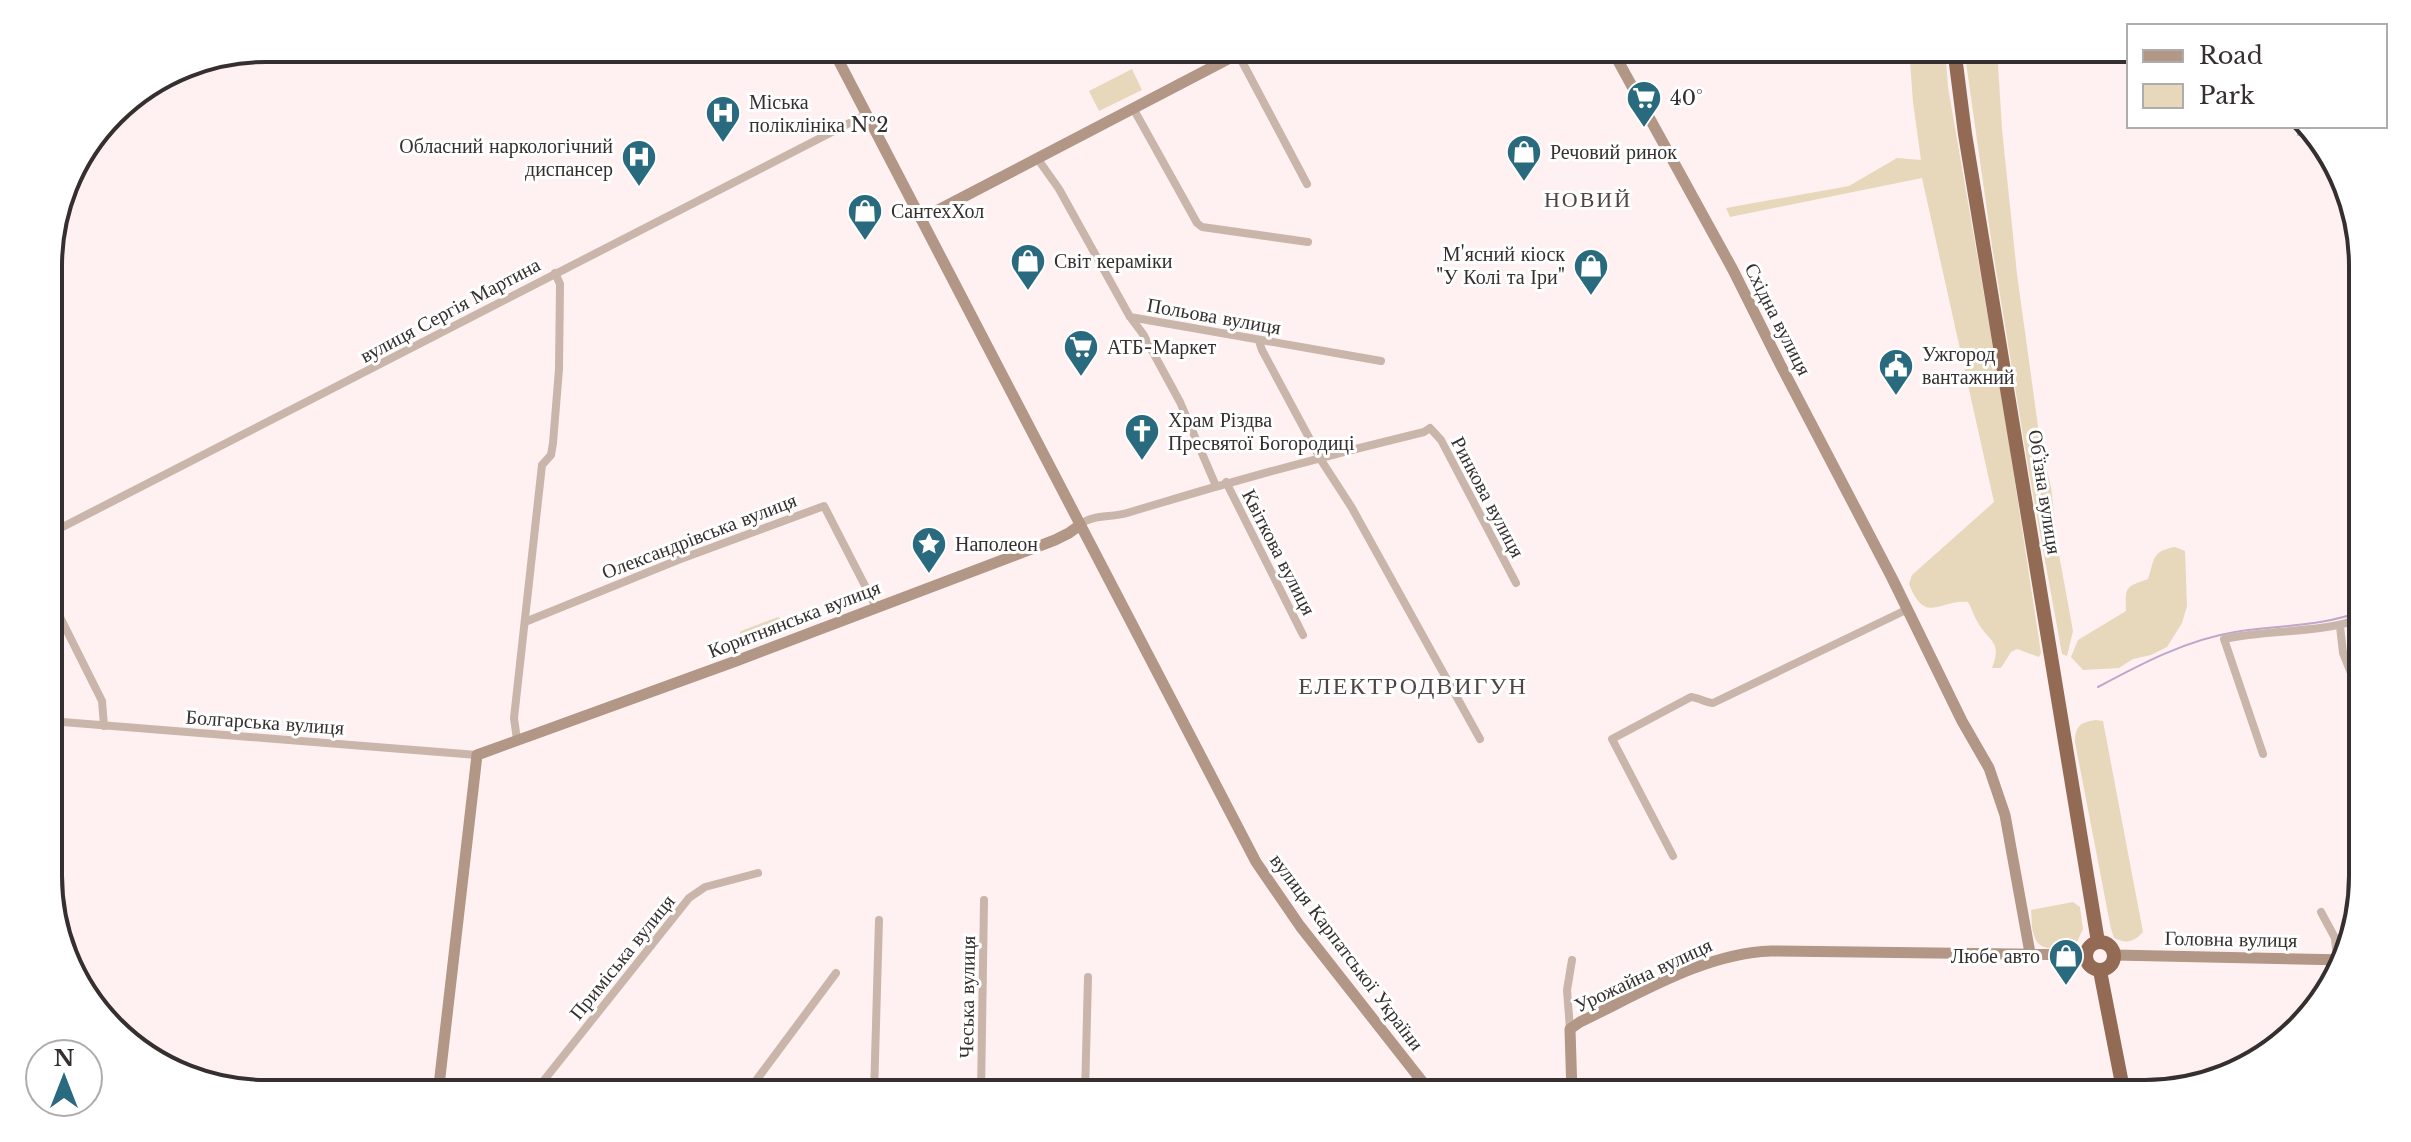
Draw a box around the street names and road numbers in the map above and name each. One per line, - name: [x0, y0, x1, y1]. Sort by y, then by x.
- street label: вулиця Сергія Мартина: [356, 252, 544, 368]
- street label: Східна вулиця: [1739, 259, 1817, 379]
- street label: Польова вулиця: [1145, 292, 1283, 340]
- street label: Обʼїзна вулиця: [2023, 428, 2067, 556]
- street label: Ринкова вулиця: [1446, 432, 1530, 562]
- street label: Квіткова вулиця: [1237, 485, 1321, 619]
- street label: Олександрівська вулиця: [598, 488, 800, 584]
- street label: Коритнянська вулиця: [704, 575, 884, 663]
- street label: Болгарська вулиця: [185, 704, 345, 740]
- street label: вулиця Карпатської України: [1265, 849, 1429, 1055]
- street label: Приміська вулиця: [564, 890, 680, 1024]
- street label: Головна вулиця: [2164, 926, 2298, 952]
- street label: Урожайна вулиця: [1570, 933, 1716, 1017]
- street label: Чеська вулиця: [954, 935, 980, 1059]

